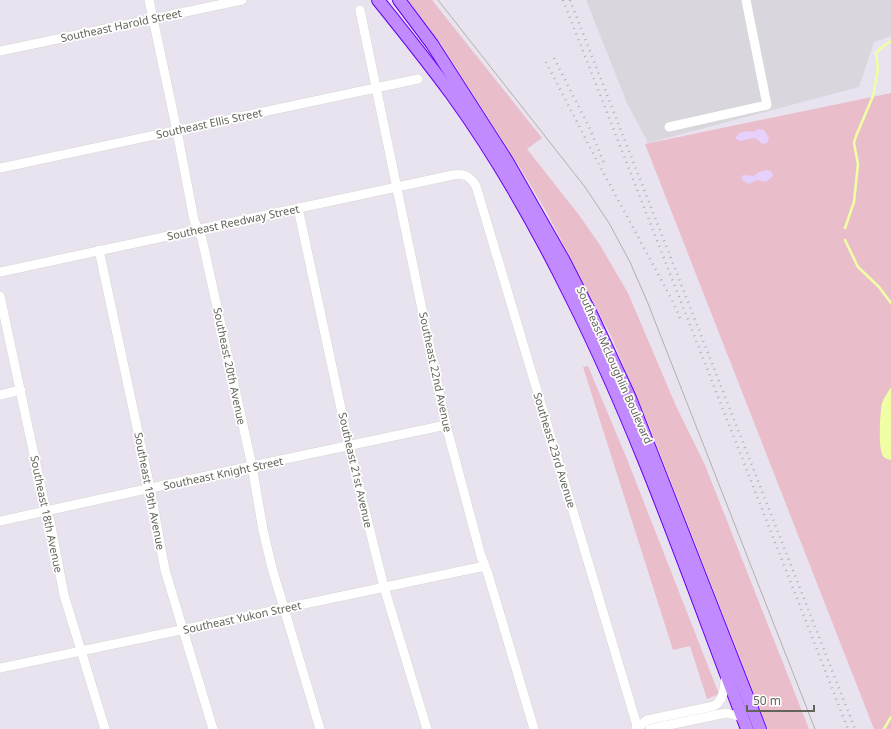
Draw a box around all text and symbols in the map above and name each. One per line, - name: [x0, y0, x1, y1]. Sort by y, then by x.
- street label: Southeast Harold Street: [59, 5, 183, 45]
- street label: Southeast Ellis Street: [155, 104, 264, 142]
- street label: Southeast Reedway Street: [166, 201, 300, 243]
- street label: Southeast McLoughlin Boulevard: [573, 284, 657, 446]
- street label: Southeast 20th Avenue: [210, 306, 250, 426]
- street label: Southeast 22nd Avenue: [416, 311, 456, 433]
- street label: Southeast 23rd Avenue: [530, 390, 580, 510]
- street label: Southeast 21st Avenue: [335, 411, 377, 529]
- street label: Southeast 19th Avenue: [131, 431, 169, 551]
- street label: Southeast Knight Street: [162, 453, 284, 493]
- street label: Southeast 18th Avenue: [27, 454, 67, 574]
- street label: Southeast Yukon Street: [182, 597, 302, 637]
- scale bar: [747, 687, 814, 713]
- text: 50 m: [753, 692, 781, 709]

